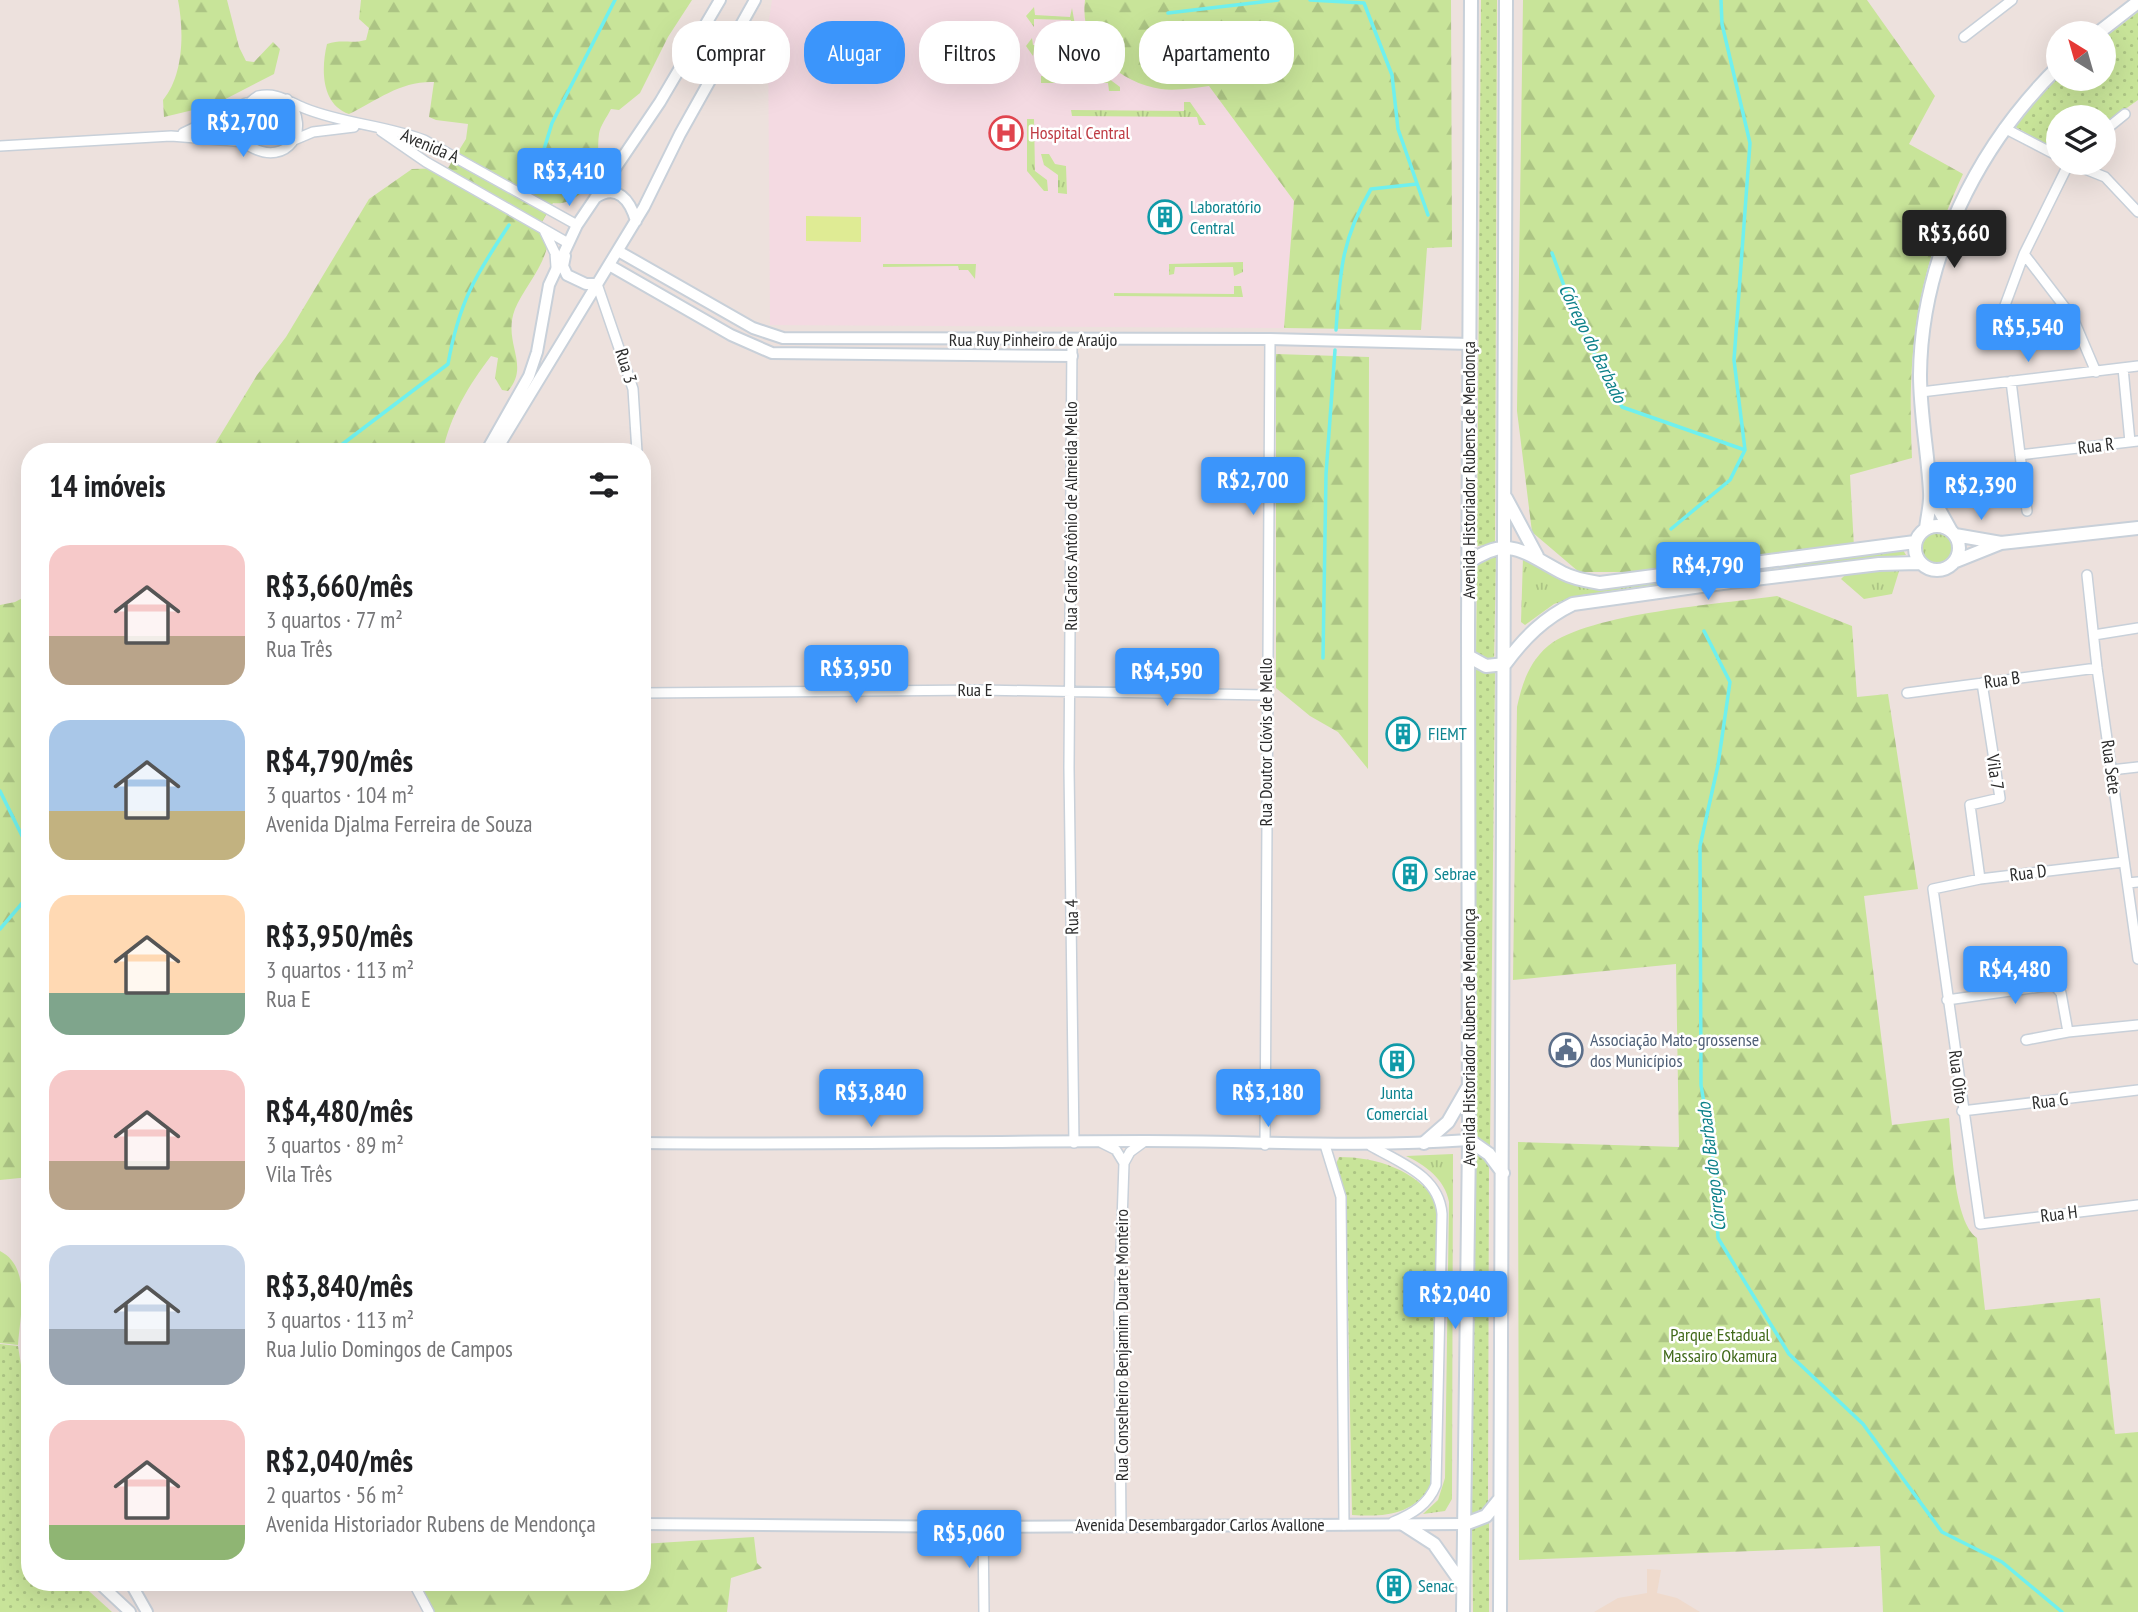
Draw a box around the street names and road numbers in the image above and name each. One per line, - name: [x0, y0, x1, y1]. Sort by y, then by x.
- street label: Avenida A: [398, 123, 463, 168]
- street label: Rua Ruy Pinheiro de Araújo: [949, 328, 1117, 351]
- street label: Avenida Historiador Rubens de Mendonça: [1457, 341, 1480, 599]
- street label: Rua 3: [610, 345, 643, 386]
- street label: Rua Carlos Antônio de Almeida Mello: [1059, 401, 1082, 631]
- street label: Rua R: [2077, 432, 2116, 459]
- street label: Rua Doutor Clóvis de Mello: [1254, 657, 1277, 826]
- street label: Rua B: [1983, 666, 2021, 693]
- street label: Rua E: [957, 678, 993, 701]
- street label: Rua Sete: [2096, 738, 2127, 796]
- street label: Vila 7: [1981, 752, 2009, 791]
- street label: Rua D: [2008, 859, 2048, 886]
- street label: Rua 4: [1060, 899, 1083, 935]
- street label: Avenida Historiador Rubens de Mendonça: [1457, 908, 1480, 1166]
- street label: Rua Oito: [1944, 1049, 1973, 1105]
- street label: Rua G: [2031, 1087, 2070, 1114]
- street label: Rua H: [2039, 1200, 2079, 1227]
- street label: Rua Conselheiro Benjamim Duarte Monteiro: [1110, 1209, 1133, 1481]
- street label: Avenida Desembargador Carlos Avallone: [1075, 1513, 1325, 1536]

